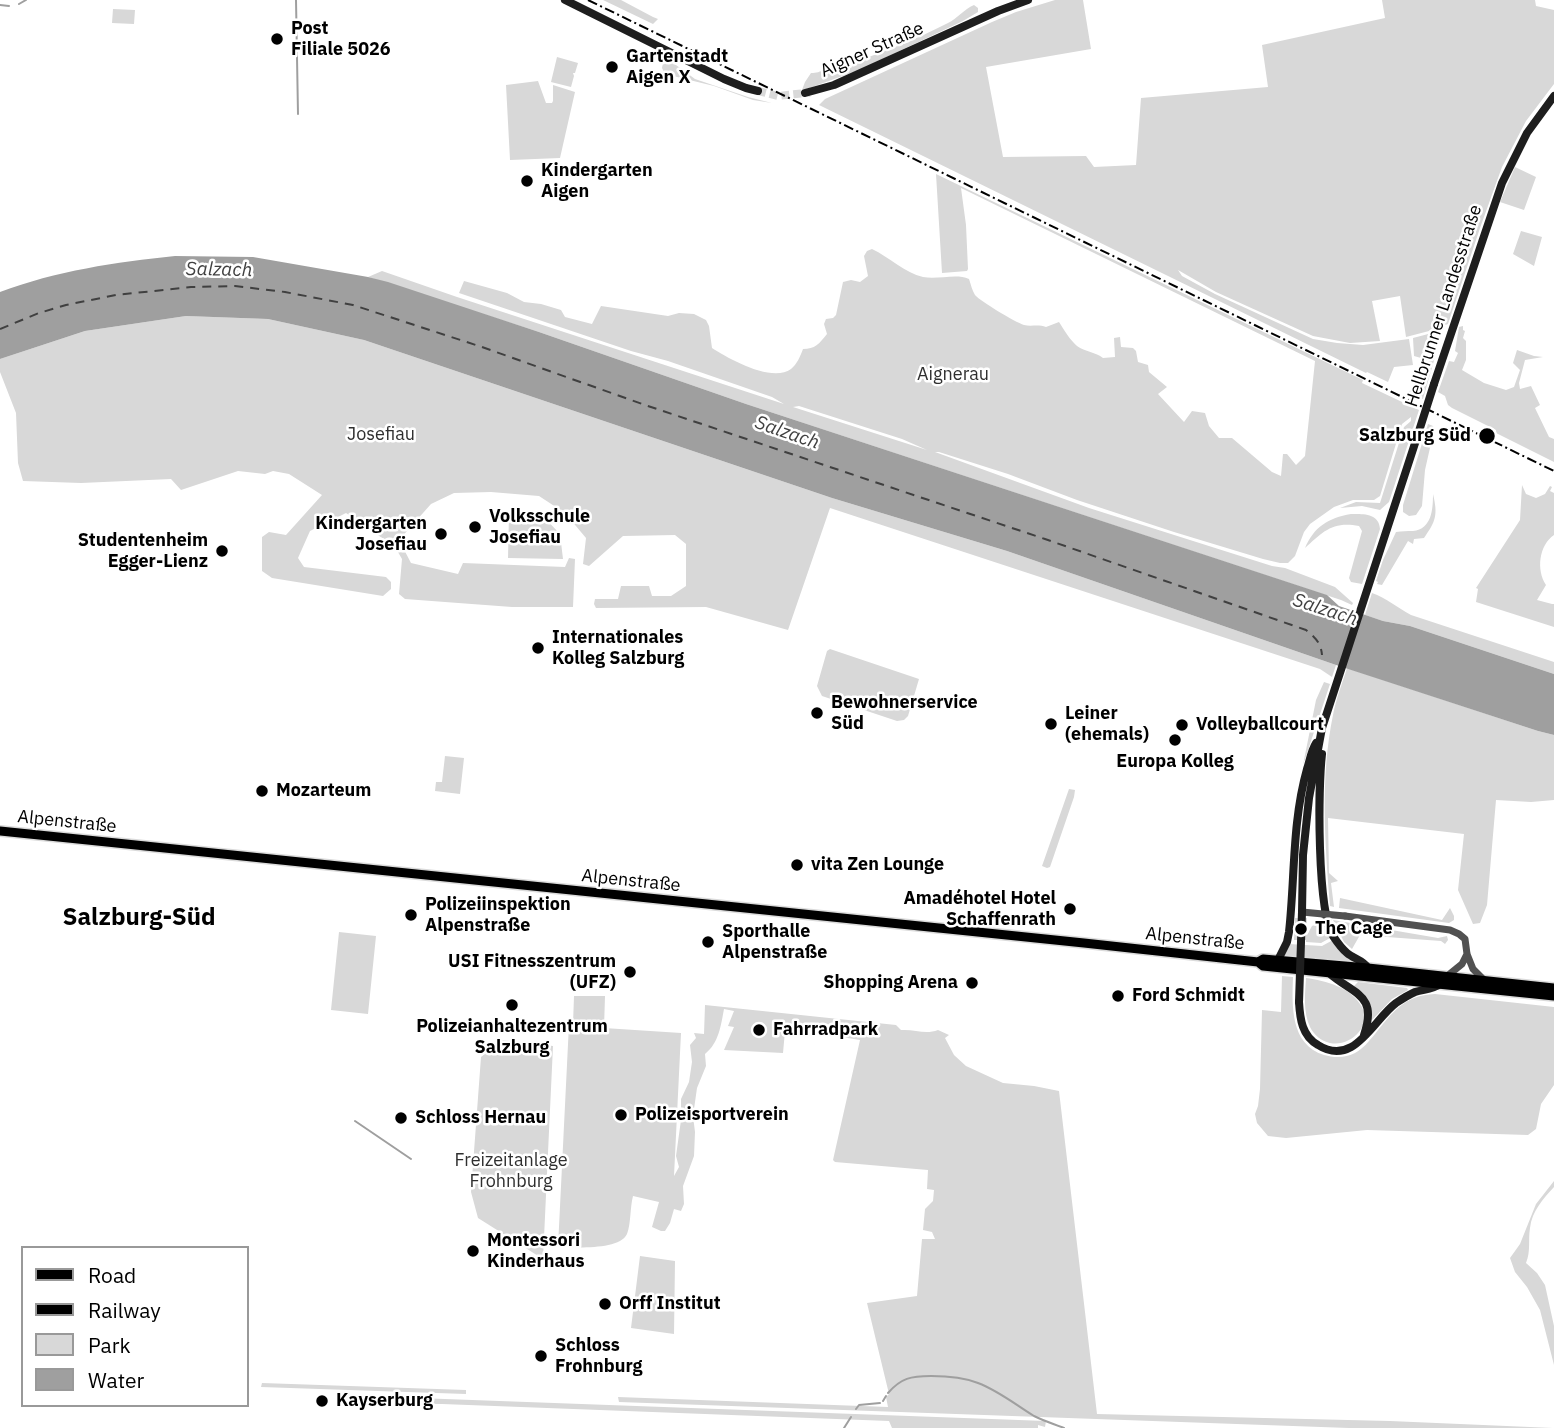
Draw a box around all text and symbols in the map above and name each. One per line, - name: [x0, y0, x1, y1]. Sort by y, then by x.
- place label: Post Filiale 5026: [291, 18, 391, 60]
- street label: Aigner Straße: [817, 18, 927, 82]
- marker: Post Filiale 5026: [269, 31, 285, 47]
- place label: Gartenstadt Aigen X: [626, 46, 728, 88]
- marker: Gartenstadt Aigen X: [604, 59, 620, 75]
- place label: Kindergarten Aigen: [541, 160, 653, 202]
- marker: Kindergarten Aigen: [519, 173, 535, 189]
- street label: Hellbrunner Landesstraße: [1401, 202, 1487, 410]
- water label: Salzach: [186, 258, 252, 282]
- park label: Aignerau: [917, 364, 989, 386]
- water label: Salzach: [752, 411, 822, 455]
- park label: Josefiau: [347, 424, 415, 446]
- place label: Salzburg Süd: [1359, 425, 1471, 447]
- marker: Salzburg Süd: [1477, 426, 1497, 446]
- place label: Volksschule Josefiau: [489, 506, 590, 548]
- place label: Kindergarten Josefiau: [315, 513, 427, 556]
- marker: Volksschule Josefiau: [467, 519, 483, 535]
- marker: Kindergarten Josefiau: [433, 526, 449, 542]
- place label: Studentenheim Egger-Lienz: [78, 530, 208, 572]
- marker: Studentenheim Egger-Lienz: [214, 543, 230, 559]
- water label: Salzach: [1290, 589, 1360, 631]
- place label: Internationales Kolleg Salzburg: [552, 627, 684, 670]
- marker: Internationales Kolleg Salzburg: [530, 640, 546, 656]
- place label: Bewohnerservice Süd: [831, 692, 978, 734]
- place label: Leiner (ehemals): [1065, 703, 1149, 746]
- marker: Bewohnerservice Süd: [809, 705, 825, 721]
- place label: Volleyballcourt: [1196, 714, 1324, 736]
- marker: Leiner (ehemals): [1043, 716, 1059, 732]
- marker: Volleyballcourt: [1174, 717, 1190, 733]
- marker: Europa Kolleg: [1167, 732, 1183, 748]
- place label: Europa Kolleg: [1116, 751, 1234, 773]
- place label: Mozarteum: [276, 780, 371, 802]
- marker: Mozarteum: [254, 783, 270, 799]
- street label: Alpenstraße: [16, 806, 118, 838]
- place label: vita Zen Lounge: [811, 854, 944, 876]
- marker: vita Zen Lounge: [789, 857, 805, 873]
- street label: Alpenstraße: [580, 865, 682, 897]
- place label: Amadéhotel Hotel Schaffenrath: [903, 888, 1056, 930]
- place label: Polizeiinspektion Alpenstraße: [425, 894, 571, 936]
- marker: Amadéhotel Hotel Schaffenrath: [1062, 901, 1078, 917]
- district label: Salzburg-Süd: [62, 904, 216, 932]
- marker: Polizeiinspektion Alpenstraße: [403, 907, 419, 923]
- place label: The Cage: [1315, 918, 1393, 940]
- place label: Sporthalle Alpenstraße: [722, 921, 827, 964]
- marker: The Cage: [1293, 921, 1309, 937]
- street label: Alpenstraße: [1144, 923, 1246, 955]
- marker: Sporthalle Alpenstraße: [700, 934, 716, 950]
- place label: USI Fitnesszentrum (UFZ): [448, 951, 616, 993]
- marker: USI Fitnesszentrum (UFZ): [622, 964, 638, 980]
- place label: Shopping Arena: [823, 972, 958, 994]
- marker: Shopping Arena: [964, 975, 980, 991]
- place label: Ford Schmidt: [1132, 985, 1245, 1007]
- marker: Ford Schmidt: [1110, 988, 1126, 1004]
- marker: Polizeianhaltezentrum Salzburg: [504, 997, 520, 1013]
- place label: Polizeianhaltezentrum Salzburg: [416, 1016, 608, 1058]
- place label: Fahrradpark: [773, 1019, 878, 1041]
- marker: Fahrradpark: [751, 1022, 767, 1038]
- place label: Polizeisportverein: [635, 1104, 789, 1126]
- place label: Schloss Hernau: [415, 1107, 546, 1129]
- marker: Polizeisportverein: [613, 1107, 629, 1123]
- marker: Schloss Hernau: [393, 1110, 409, 1126]
- park label: Freizeitanlage Frohnburg: [454, 1150, 568, 1192]
- place label: Montessori Kinderhaus: [487, 1230, 585, 1272]
- marker: Montessori Kinderhaus: [465, 1243, 481, 1259]
- legend: [21, 1246, 248, 1407]
- text: Road: [88, 1261, 136, 1289]
- place label: Orff Institut: [619, 1293, 721, 1315]
- text: Railway: [88, 1296, 161, 1324]
- marker: Orff Institut: [597, 1296, 613, 1312]
- text: Park: [88, 1331, 131, 1359]
- place label: Schloss Frohnburg: [555, 1335, 642, 1378]
- marker: Schloss Frohnburg: [533, 1348, 549, 1364]
- text: Water: [88, 1366, 144, 1394]
- place label: Kayserburg: [336, 1390, 433, 1412]
- marker: Kayserburg: [314, 1393, 330, 1409]

